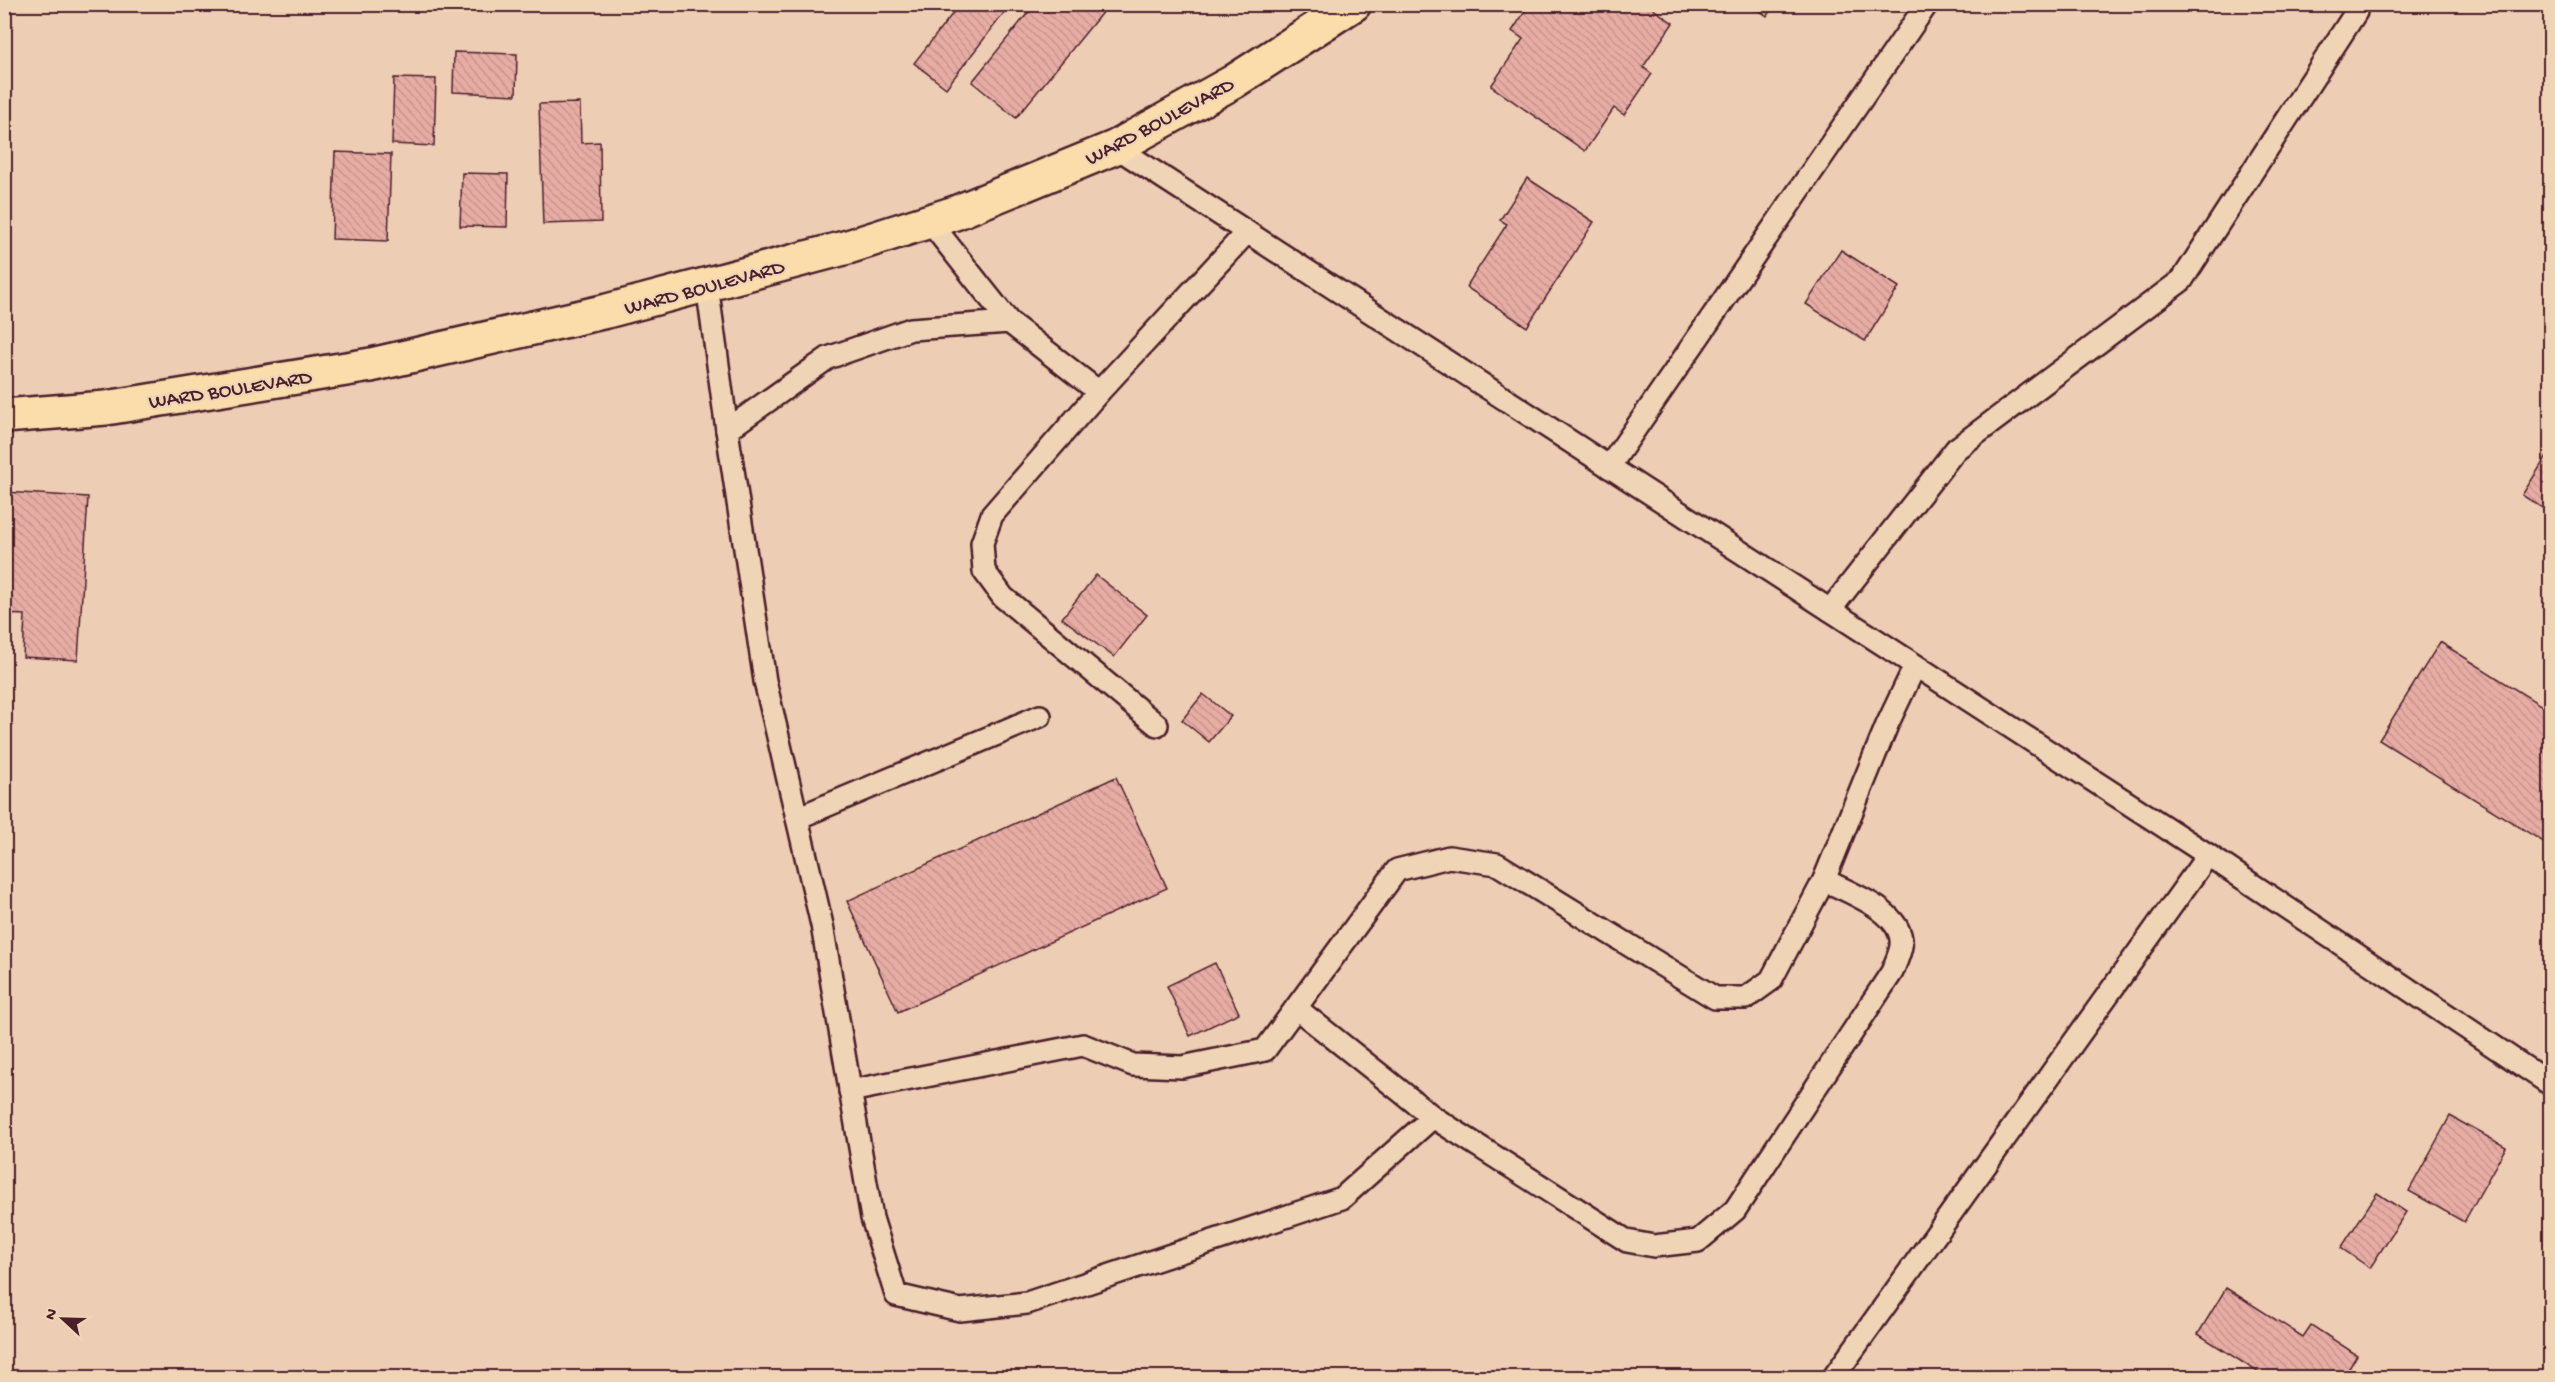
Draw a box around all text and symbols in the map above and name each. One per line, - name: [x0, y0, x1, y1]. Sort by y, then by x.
- street label: WARD BOULEVARD: [1082, 73, 1240, 173]
- street label: WARD BOULEVARD: [622, 256, 788, 323]
- street label: WARD BOULEVARD: [147, 366, 314, 417]
- north arrow: [33, 1289, 93, 1349]
- text: N: [42, 1306, 63, 1323]

